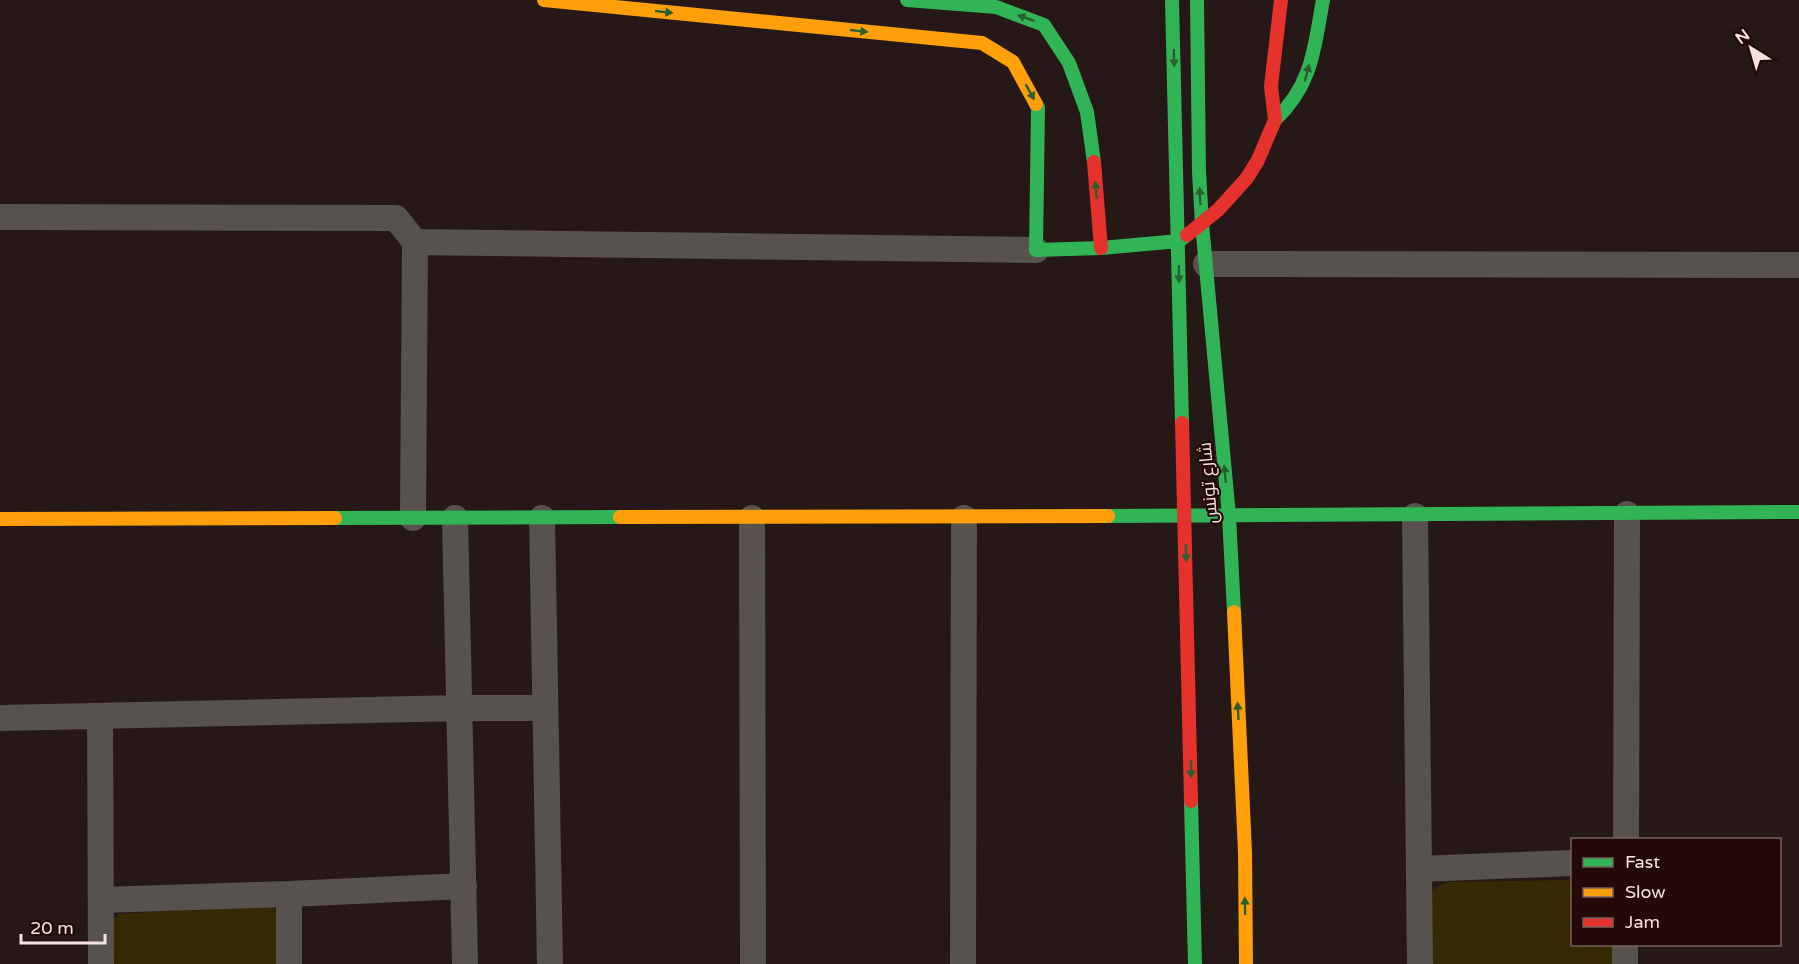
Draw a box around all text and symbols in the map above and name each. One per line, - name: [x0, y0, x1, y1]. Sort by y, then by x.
- one-way arrow: [655, 7, 674, 17]
- one-way arrow: [1017, 13, 1035, 23]
- north arrow: [1721, 18, 1781, 78]
- text: N: [1731, 25, 1754, 49]
- one-way arrow: [849, 26, 868, 36]
- one-way arrow: [1169, 49, 1179, 68]
- one-way arrow: [1303, 64, 1312, 82]
- one-way arrow: [1025, 84, 1035, 101]
- one-way arrow: [1091, 180, 1101, 199]
- one-way arrow: [1196, 187, 1205, 206]
- one-way arrow: [1175, 265, 1184, 284]
- street label: شارع تونس: [1193, 441, 1224, 525]
- one-way arrow: [1220, 464, 1230, 483]
- one-way arrow: [1181, 544, 1191, 563]
- one-way arrow: [1233, 701, 1243, 720]
- one-way arrow: [1186, 760, 1196, 779]
- legend: [1571, 838, 1781, 946]
- text: Fast: [1625, 851, 1660, 873]
- text: Slow: [1625, 881, 1666, 903]
- one-way arrow: [1240, 896, 1250, 915]
- scale bar: [21, 907, 105, 945]
- text: Jam: [1625, 911, 1660, 933]
- text: 20 m: [30, 917, 74, 939]

